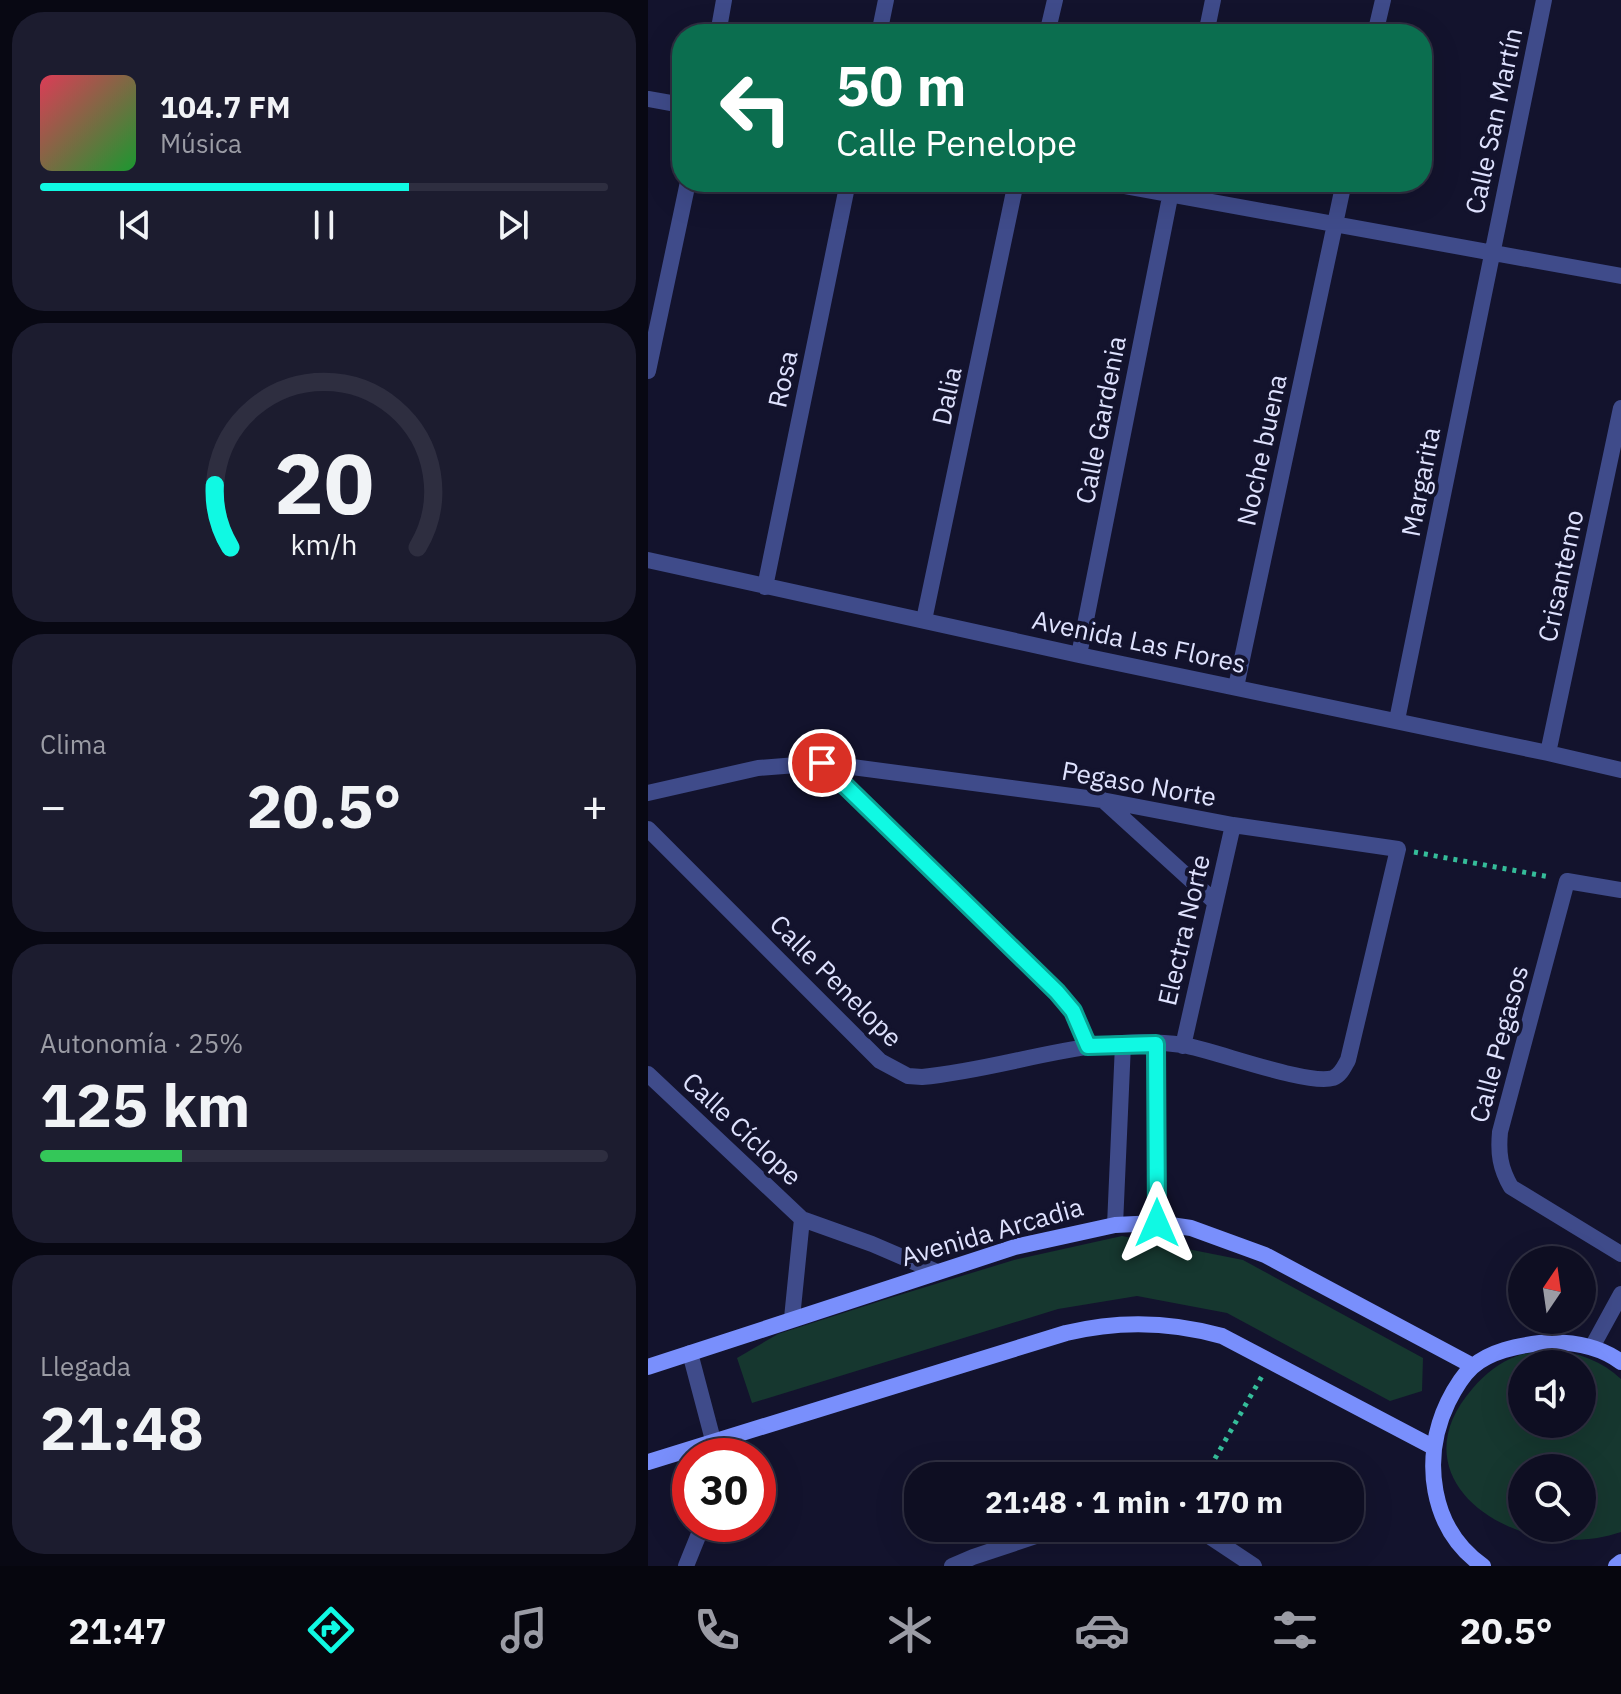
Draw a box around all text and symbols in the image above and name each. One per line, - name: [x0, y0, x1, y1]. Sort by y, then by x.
- street label: Calle San Martín: [1457, 25, 1529, 217]
- text: 50 m: [836, 49, 966, 121]
- icon: left: [704, 56, 808, 160]
- text: 104.7 FM: [160, 87, 291, 126]
- text: Calle Penelope: [836, 119, 1077, 166]
- text: Música: [160, 126, 242, 160]
- icon: previous: [113, 203, 157, 247]
- icon: pause: [302, 203, 346, 247]
- icon: next: [491, 203, 535, 247]
- street label: Calle Gardenia: [1067, 333, 1133, 507]
- street label: Rosa: [759, 347, 805, 410]
- street label: Dalia: [923, 363, 969, 428]
- street label: Noche buena: [1228, 371, 1294, 529]
- street label: Margarita: [1393, 424, 1447, 539]
- text: 20: [274, 429, 374, 537]
- street label: Crisantemo: [1529, 507, 1591, 645]
- text: km/h: [290, 526, 358, 563]
- street label: Avenida Las Flores: [1029, 602, 1249, 680]
- text: Clima: [40, 727, 106, 761]
- pin: [788, 729, 856, 797]
- icon: arrive: [800, 741, 844, 785]
- street label: Pegaso Norte: [1059, 753, 1219, 813]
- text: 20.5°: [247, 766, 401, 845]
- text: −: [40, 777, 66, 834]
- text: +: [582, 777, 608, 834]
- street label: Electra Norte: [1149, 851, 1217, 1009]
- street label: Calle Penelope: [763, 907, 910, 1054]
- street label: Calle Pegasos: [1461, 961, 1535, 1126]
- text: Autonomía · 25%: [40, 1026, 243, 1060]
- street label: Calle Cíclope: [676, 1064, 810, 1192]
- text: 125 km: [40, 1065, 250, 1144]
- position arrow: [1115, 1181, 1199, 1265]
- street label: Avenida Arcadia: [897, 1189, 1087, 1273]
- north arrow: [1508, 1246, 1596, 1334]
- map controls: [1508, 1246, 1596, 1542]
- text: Llegada: [40, 1349, 131, 1383]
- button: sound: [1508, 1350, 1596, 1438]
- text: 21:48: [40, 1388, 204, 1467]
- speed limit sign: 30: [672, 1438, 776, 1542]
- button: search: [1508, 1454, 1596, 1542]
- text: 21:48 · 1 min · 170 m: [985, 1482, 1283, 1521]
- icon: directions: [303, 1602, 359, 1658]
- icon: music: [496, 1602, 552, 1658]
- icon: phone: [689, 1602, 745, 1658]
- icon: climate: [882, 1602, 938, 1658]
- icon: car: [1074, 1602, 1130, 1658]
- icon: filters: [1267, 1602, 1323, 1658]
- text: 21:47: [68, 1607, 167, 1654]
- text: 20.5°: [1460, 1607, 1553, 1654]

